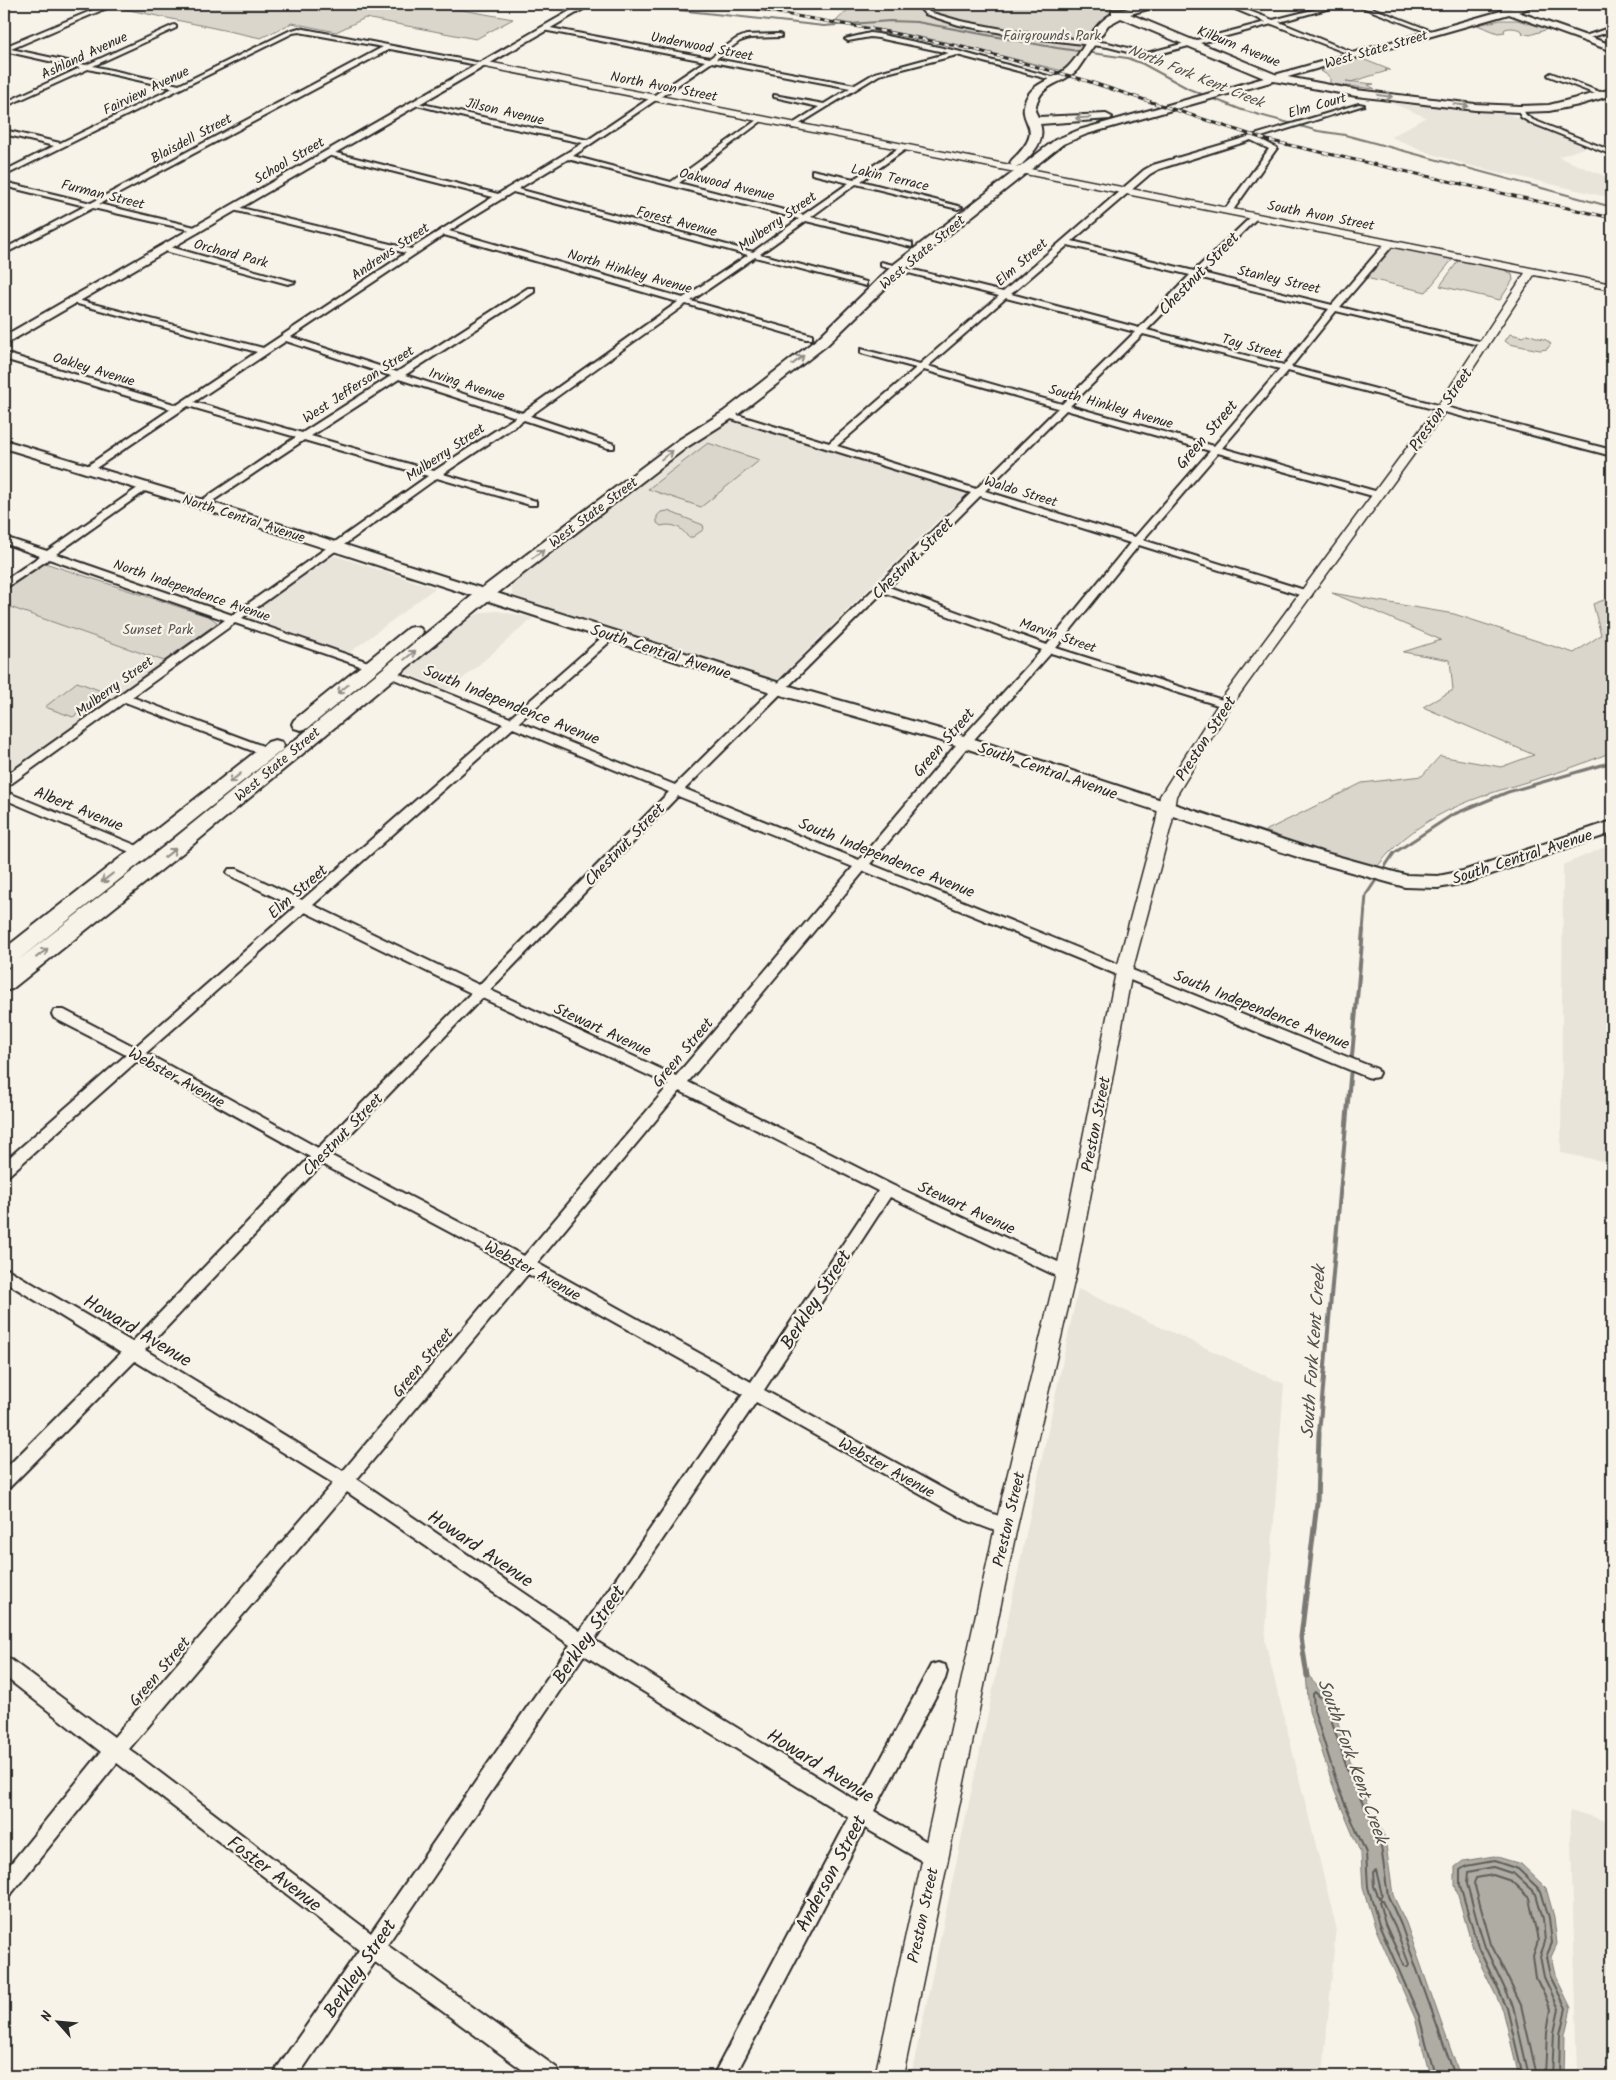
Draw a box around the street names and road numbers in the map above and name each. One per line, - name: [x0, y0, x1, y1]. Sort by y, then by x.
- street label: Kilburn Avenue: [1194, 20, 1284, 74]
- street label: West State Street: [1322, 25, 1431, 75]
- street label: Ashland Avenue: [38, 26, 132, 86]
- street label: Underwood Street: [649, 26, 756, 68]
- street label: Fairview Avenue: [100, 60, 194, 121]
- street label: North Avon Street: [609, 66, 720, 108]
- street label: Elm Court: [1285, 87, 1350, 125]
- street label: Jilson Avenue: [463, 92, 547, 132]
- street label: Blaisdell Street: [147, 108, 237, 170]
- street label: School Street: [250, 131, 329, 190]
- street label: Lakin Terrace: [849, 158, 932, 198]
- street label: Oakwood Avenue: [677, 162, 777, 208]
- street label: Furman Street: [59, 174, 147, 216]
- street label: Mulberry Street: [734, 186, 822, 257]
- street label: South Avon Street: [1266, 195, 1377, 237]
- street label: Forest Avenue: [634, 201, 720, 243]
- street label: West State Street: [875, 210, 971, 295]
- street label: Andrews Street: [347, 217, 435, 286]
- street label: Chestnut Street: [1153, 226, 1246, 321]
- street label: Orchard Park: [191, 233, 271, 275]
- street label: Elm Street: [990, 233, 1053, 292]
- street label: North Hinkley Avenue: [565, 244, 695, 300]
- street label: Stanley Street: [1235, 260, 1323, 300]
- street label: Tay Street: [1219, 328, 1285, 366]
- street label: West Jefferson Street: [298, 340, 419, 429]
- street label: Oakley Avenue: [50, 347, 138, 393]
- street label: Irving Avenue: [426, 362, 508, 408]
- street label: Preston Street: [1403, 362, 1480, 457]
- street label: South Hinkley Avenue: [1046, 379, 1176, 435]
- street label: Green Street: [1170, 394, 1245, 475]
- street label: Mulberry Street: [401, 418, 490, 488]
- street label: Waldo Street: [981, 470, 1061, 514]
- street label: West State Street: [544, 472, 643, 554]
- street label: North Central Avenue: [179, 489, 309, 549]
- street label: Chestnut Street: [866, 512, 961, 606]
- street label: North Independence Avenue: [110, 554, 274, 628]
- street label: Marvin Street: [1016, 613, 1100, 660]
- street label: South Central Avenue: [587, 618, 734, 687]
- street label: Mulberry Street: [71, 651, 159, 723]
- street label: South Independence Avenue: [419, 659, 603, 752]
- street label: Preston Street: [1169, 691, 1244, 786]
- street label: Green Street: [907, 702, 982, 783]
- street label: West State Street: [230, 722, 326, 807]
- street label: South Central Avenue: [974, 736, 1121, 807]
- street label: Albert Avenue: [30, 780, 127, 839]
- street label: Chestnut Street: [579, 797, 672, 892]
- street label: South Independence Avenue: [794, 812, 978, 905]
- street label: South Central Avenue: [1449, 823, 1596, 892]
- street label: Elm Street: [262, 858, 334, 926]
- street label: South Independence Avenue: [1169, 964, 1353, 1057]
- street label: Stewart Avenue: [549, 997, 655, 1064]
- street label: Green Street: [646, 1012, 721, 1094]
- street label: Webster Avenue: [123, 1041, 229, 1115]
- street label: Preston Street: [1075, 1074, 1118, 1174]
- street label: Chestnut Street: [297, 1087, 390, 1182]
- street label: Stewart Avenue: [913, 1175, 1019, 1242]
- street label: Webster Avenue: [479, 1234, 585, 1308]
- street label: Berkley Street: [773, 1244, 861, 1356]
- street label: Howard Avenue: [77, 1287, 198, 1376]
- street label: Green Street: [386, 1322, 461, 1404]
- street label: Webster Avenue: [833, 1431, 939, 1505]
- street label: Preston Street: [986, 1469, 1033, 1569]
- street label: Howard Avenue: [421, 1503, 539, 1597]
- street label: Berkley Street: [545, 1579, 634, 1691]
- street label: Green Street: [123, 1631, 198, 1713]
- street label: Howard Avenue: [760, 1722, 880, 1812]
- street label: Anderson Street: [788, 1810, 876, 1938]
- street label: Foster Avenue: [220, 1829, 328, 1921]
- street label: Preston Street: [901, 1865, 946, 1965]
- street label: Berkley Street: [316, 1913, 405, 2025]

